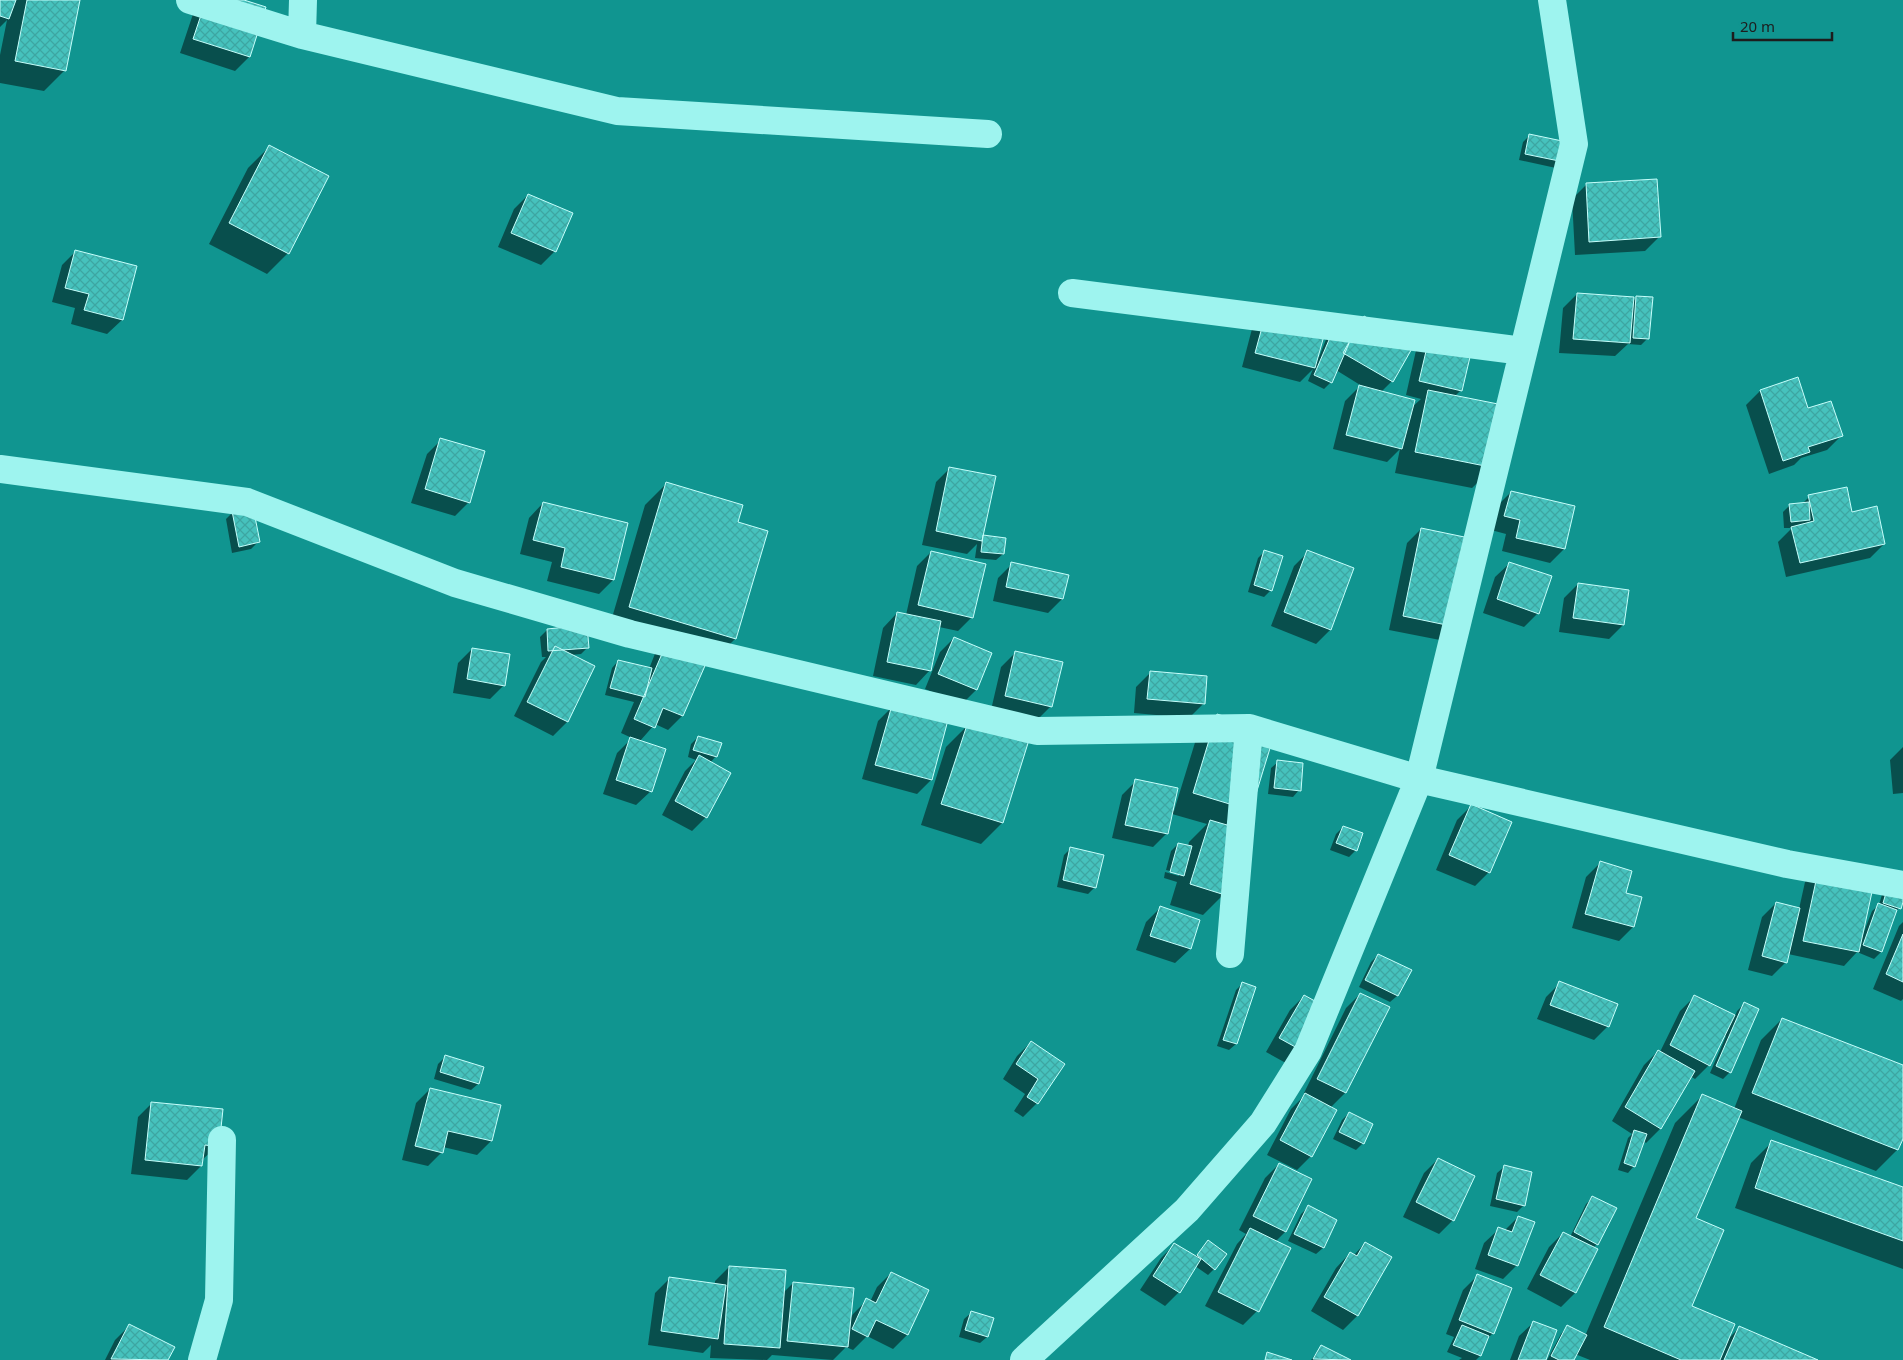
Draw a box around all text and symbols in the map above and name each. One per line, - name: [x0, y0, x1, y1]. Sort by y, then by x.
- scale bar: [1733, 10, 1832, 42]
- text: 20 m: [1740, 16, 1775, 36]

